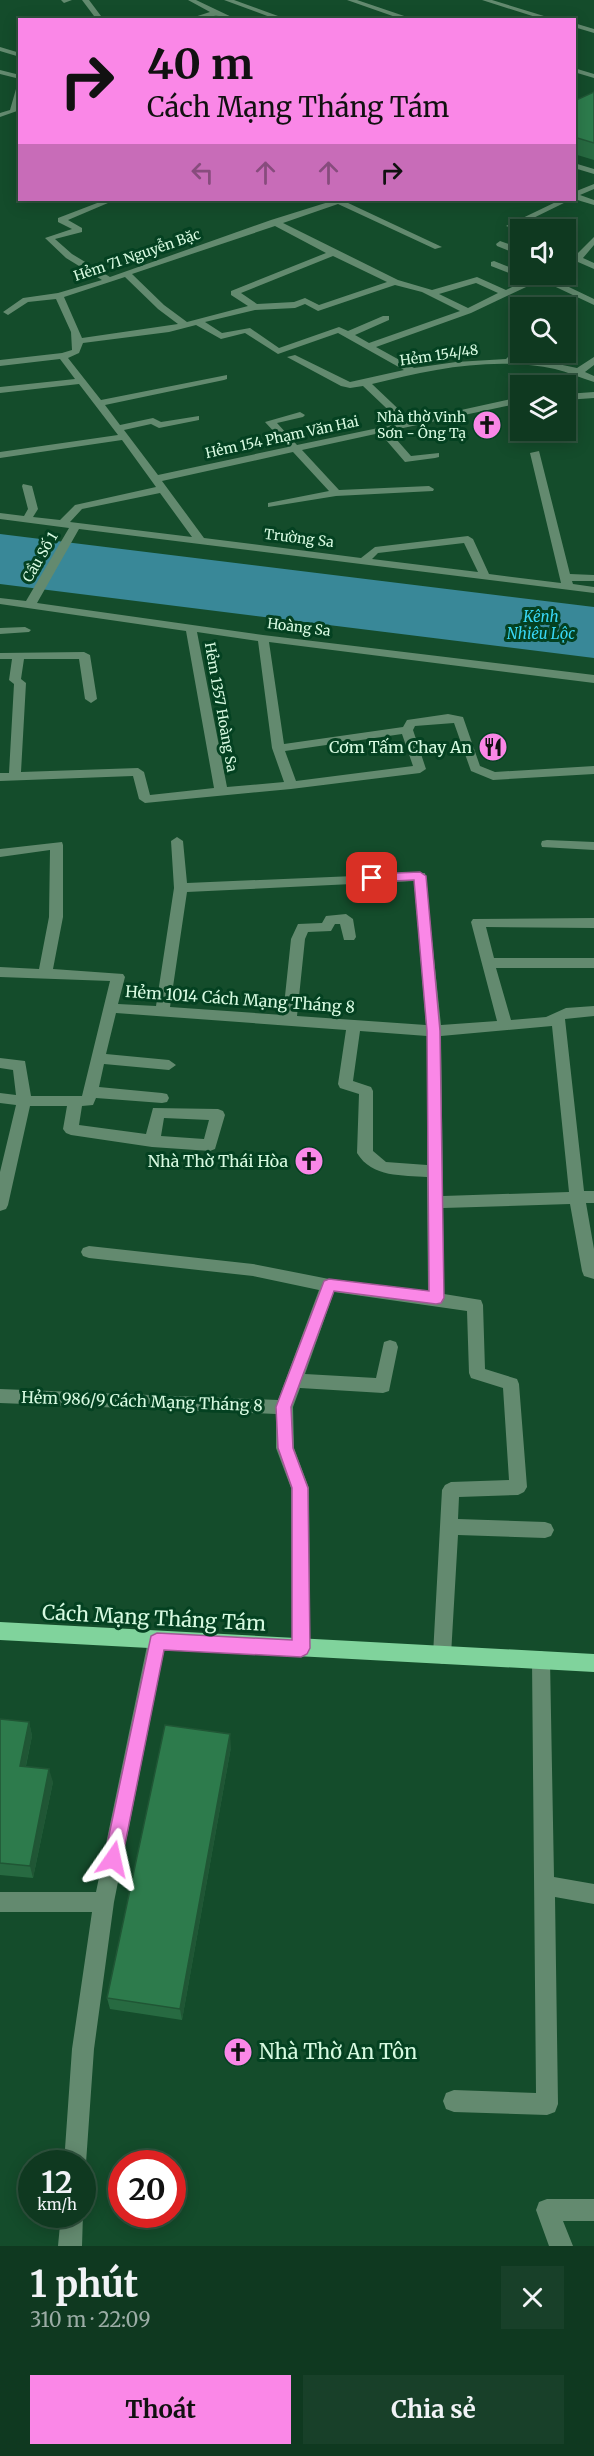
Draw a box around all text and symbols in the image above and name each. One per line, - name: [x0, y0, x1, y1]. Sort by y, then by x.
- text: 40 m: [147, 38, 253, 90]
- icon: right: [48, 42, 126, 120]
- text: Cách Mạng Tháng Tám: [147, 90, 449, 124]
- icon: left: [186, 156, 219, 189]
- icon: ahead: [249, 156, 282, 189]
- icon: ahead: [312, 156, 345, 189]
- icon: right: [375, 156, 408, 189]
- map controls: [510, 219, 576, 441]
- button: sound: [510, 219, 576, 285]
- street label: Hẻm 71 Nguyễn Bặc: [71, 225, 203, 285]
- button: search: [510, 297, 576, 363]
- street label: Hẻm 154/48: [399, 341, 479, 369]
- button: layers: [510, 375, 576, 441]
- place label: Nhà thờ Vinh Sơn - Ông Tạ: [377, 408, 466, 442]
- church icon: Nhà thờ Vinh Sơn - Ông Tạ: [471, 409, 503, 441]
- street label: Hẻm 154 Phạm Văn Hai: [204, 412, 361, 462]
- street label: Trường Sa: [263, 525, 335, 551]
- street label: Cầu Số 1: [18, 529, 62, 585]
- water label: Kênh Nhiêu Lộc: [507, 607, 575, 643]
- street label: Hoàng Sa: [266, 614, 332, 640]
- street label: Hẻm 1357 Hoàng Sa: [201, 641, 241, 774]
- restaurant icon: Cơm Tấm Chay An: [477, 731, 509, 763]
- place label: Cơm Tấm Chay An: [329, 737, 472, 757]
- pin: [346, 852, 397, 903]
- icon: arrive: [355, 861, 388, 894]
- street label: Hẻm 1014 Cách Mạng Tháng 8: [124, 981, 356, 1017]
- church icon: Nhà Thờ Thái Hòa: [293, 1145, 325, 1177]
- place label: Nhà Thờ Thái Hòa: [148, 1151, 288, 1171]
- street label: Hẻm 986/9 Cách Mạng Tháng 8: [21, 1387, 263, 1415]
- street label: Cách Mạng Tháng Tám: [42, 1599, 267, 1636]
- position arrow: [81, 1827, 145, 1891]
- church icon: Nhà Thờ An Tôn: [222, 2036, 254, 2068]
- place label: Nhà Thờ An Tôn: [259, 2039, 417, 2064]
- speed limit sign: 20: [108, 2150, 186, 2228]
- text: 12: [41, 2163, 73, 2201]
- text: km/h: [37, 2195, 77, 2214]
- text: 1 phút: [30, 2262, 138, 2307]
- button: close: [501, 2266, 564, 2329]
- text: 310 m · 22:09: [30, 2307, 151, 2332]
- button: Thoát: [30, 2375, 291, 2444]
- button: Chia sẻ: [303, 2375, 564, 2444]

